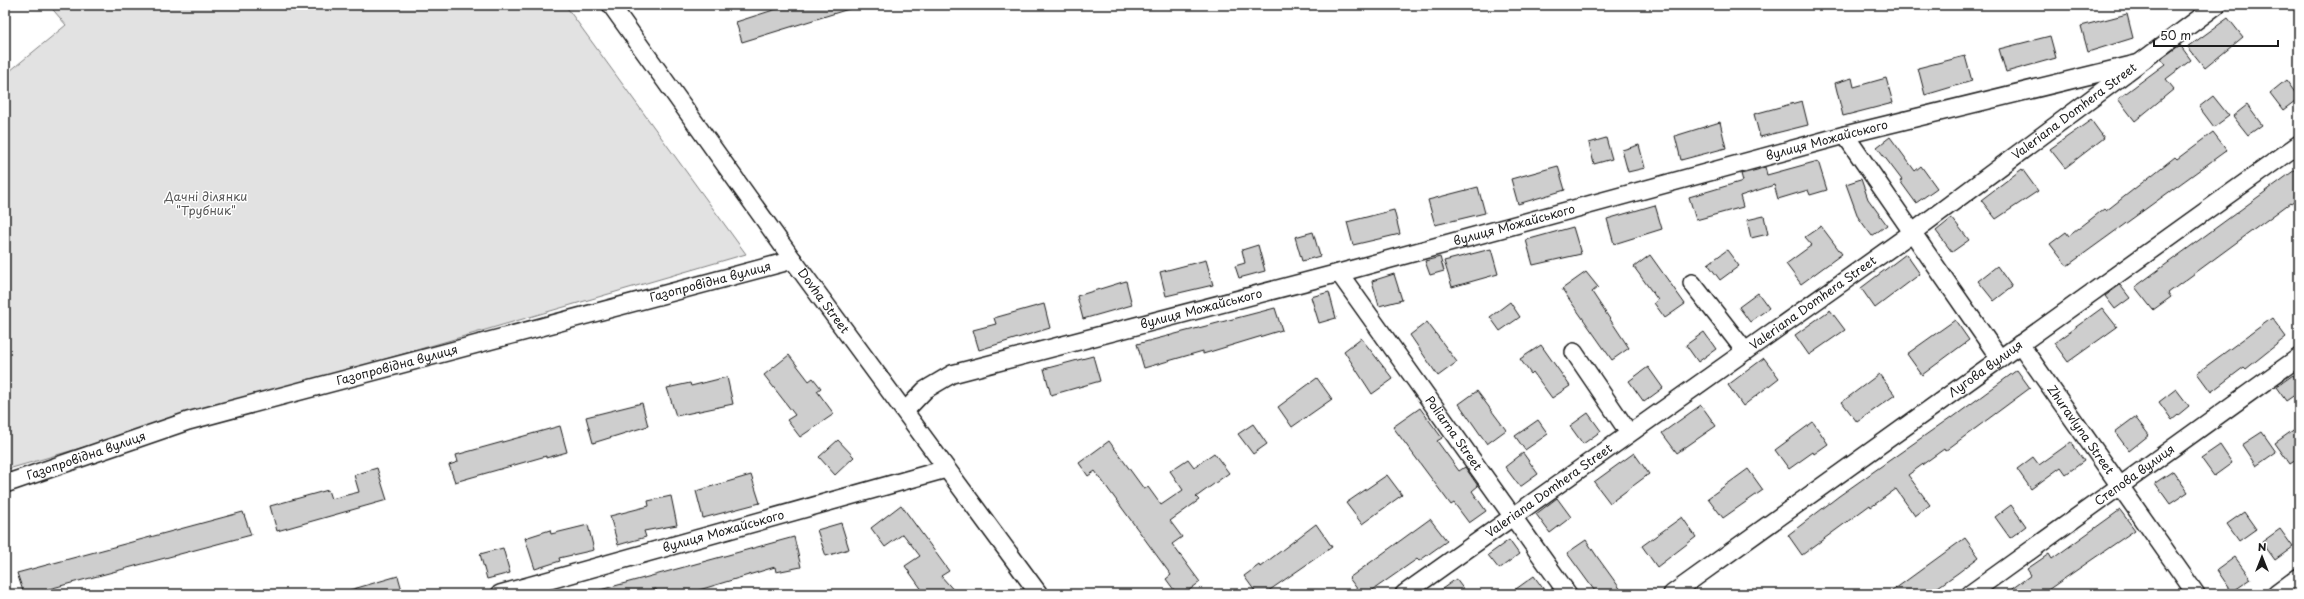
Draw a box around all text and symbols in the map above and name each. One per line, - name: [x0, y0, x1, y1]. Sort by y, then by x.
- scale bar: [2154, 22, 2278, 48]
- text: 50 m: [2160, 26, 2191, 44]
- street label: Valeriana Domhera Street: [2008, 58, 2140, 163]
- street label: вулиця Можайського: [1764, 115, 1890, 164]
- park label: Дачні ділянки "Трубник": [164, 187, 247, 219]
- street label: вулиця Можайського: [1451, 199, 1577, 249]
- street label: Valeriana Domhera Street: [1746, 251, 1880, 354]
- street label: Газопровідна вулиця: [647, 256, 773, 306]
- street label: Dovha Street: [794, 264, 854, 337]
- street label: вулиця Можайського: [1138, 283, 1264, 333]
- street label: Лугова вулиця: [1944, 335, 2026, 401]
- street label: Газопровідна вулиця: [334, 340, 460, 389]
- street label: Zhuravlyna Street: [2043, 381, 2119, 478]
- street label: Poliarna Street: [1421, 392, 1487, 474]
- street label: Газопровідна вулиця: [24, 426, 148, 484]
- street label: Valeriana Domhera Street: [1481, 439, 1616, 541]
- street label: Степова вулиця: [2090, 440, 2178, 510]
- street label: вулиця Можайського: [660, 505, 786, 556]
- north arrow: [2242, 537, 2282, 577]
- text: N: [2258, 538, 2267, 555]

